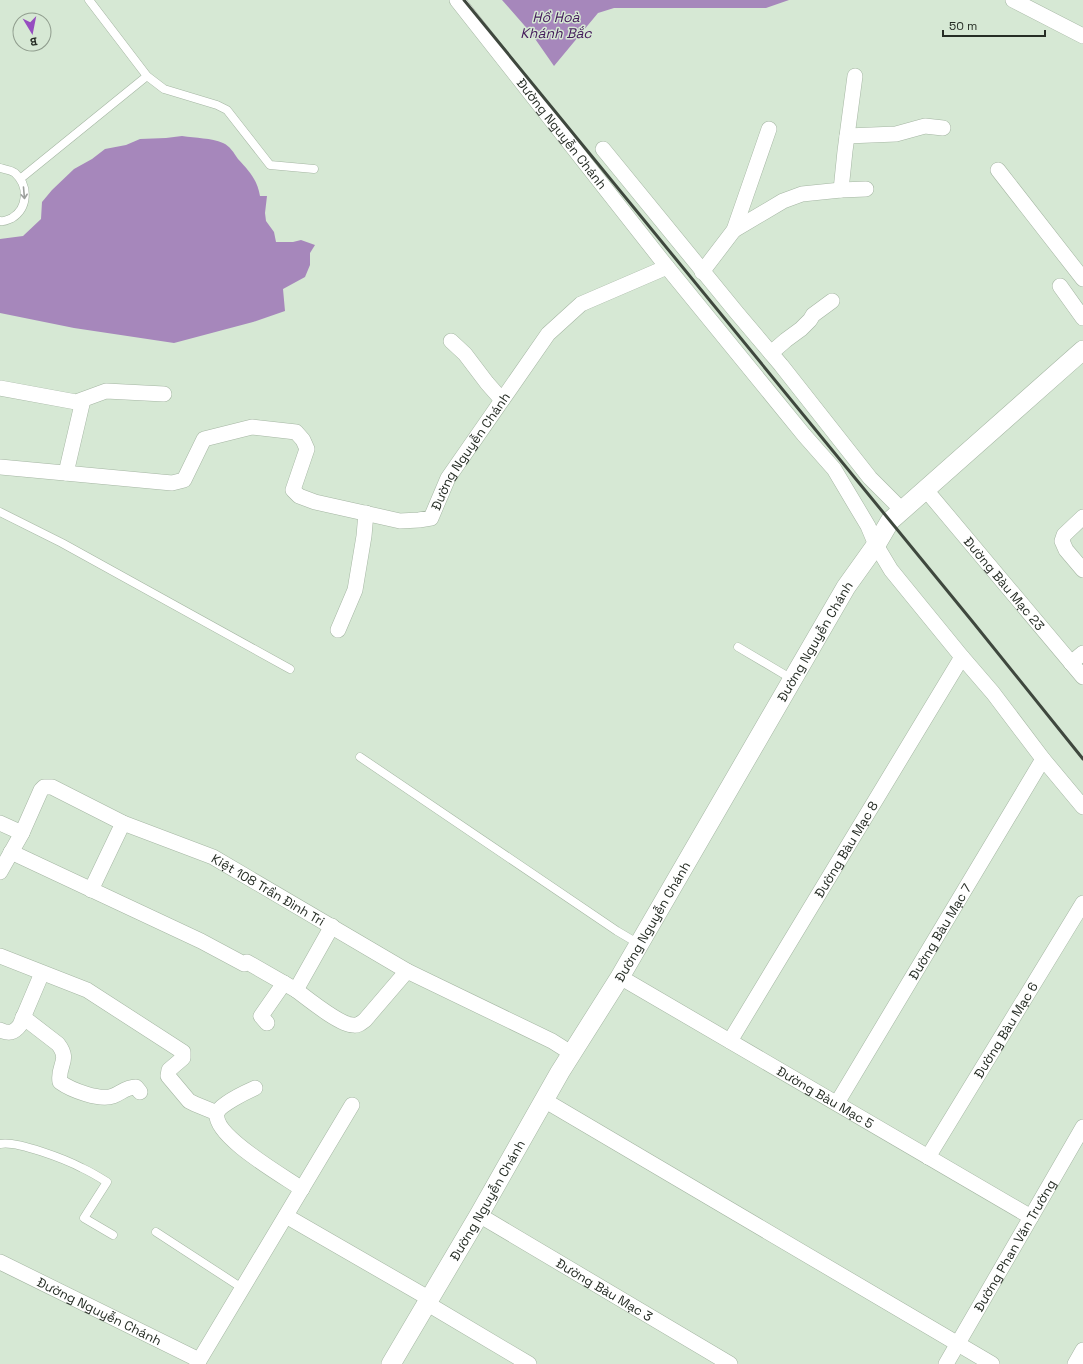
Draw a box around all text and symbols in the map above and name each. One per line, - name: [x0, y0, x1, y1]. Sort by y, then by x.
- water label: Hồ Hoà Khánh Bắc: [520, 8, 592, 42]
- north arrow: [12, 12, 52, 52]
- scale bar: [943, 12, 1045, 38]
- text: 50 m: [949, 18, 977, 34]
- text: B: [29, 34, 39, 49]
- street label: Đường Nguyễn Chánh: [513, 75, 611, 193]
- one-way arrow: [21, 186, 28, 199]
- street label: Đường Nguyễn Chánh: [427, 389, 514, 513]
- street label: Đường Bàu Mạc 23: [960, 533, 1049, 634]
- street label: Đường Nguyễn Chánh: [773, 577, 856, 704]
- street label: Đường Bàu Mạc 8: [810, 798, 881, 901]
- street label: Kiệt 108 Trần Đình Tri: [209, 850, 328, 929]
- street label: Đường Nguyễn Chánh: [611, 858, 694, 985]
- street label: Đường Bàu Mạc 7: [904, 880, 975, 983]
- street label: Đường Bàu Mạc 6: [970, 979, 1041, 1081]
- street label: Đường Bàu Mạc 5: [774, 1062, 877, 1132]
- street label: Đường Nguyễn Chánh: [446, 1137, 528, 1264]
- street label: Đường Phan Văn Trường: [970, 1176, 1059, 1314]
- street label: Đường Bàu Mạc 3: [553, 1254, 656, 1325]
- street label: Đường Nguyễn Chánh: [35, 1273, 165, 1349]

